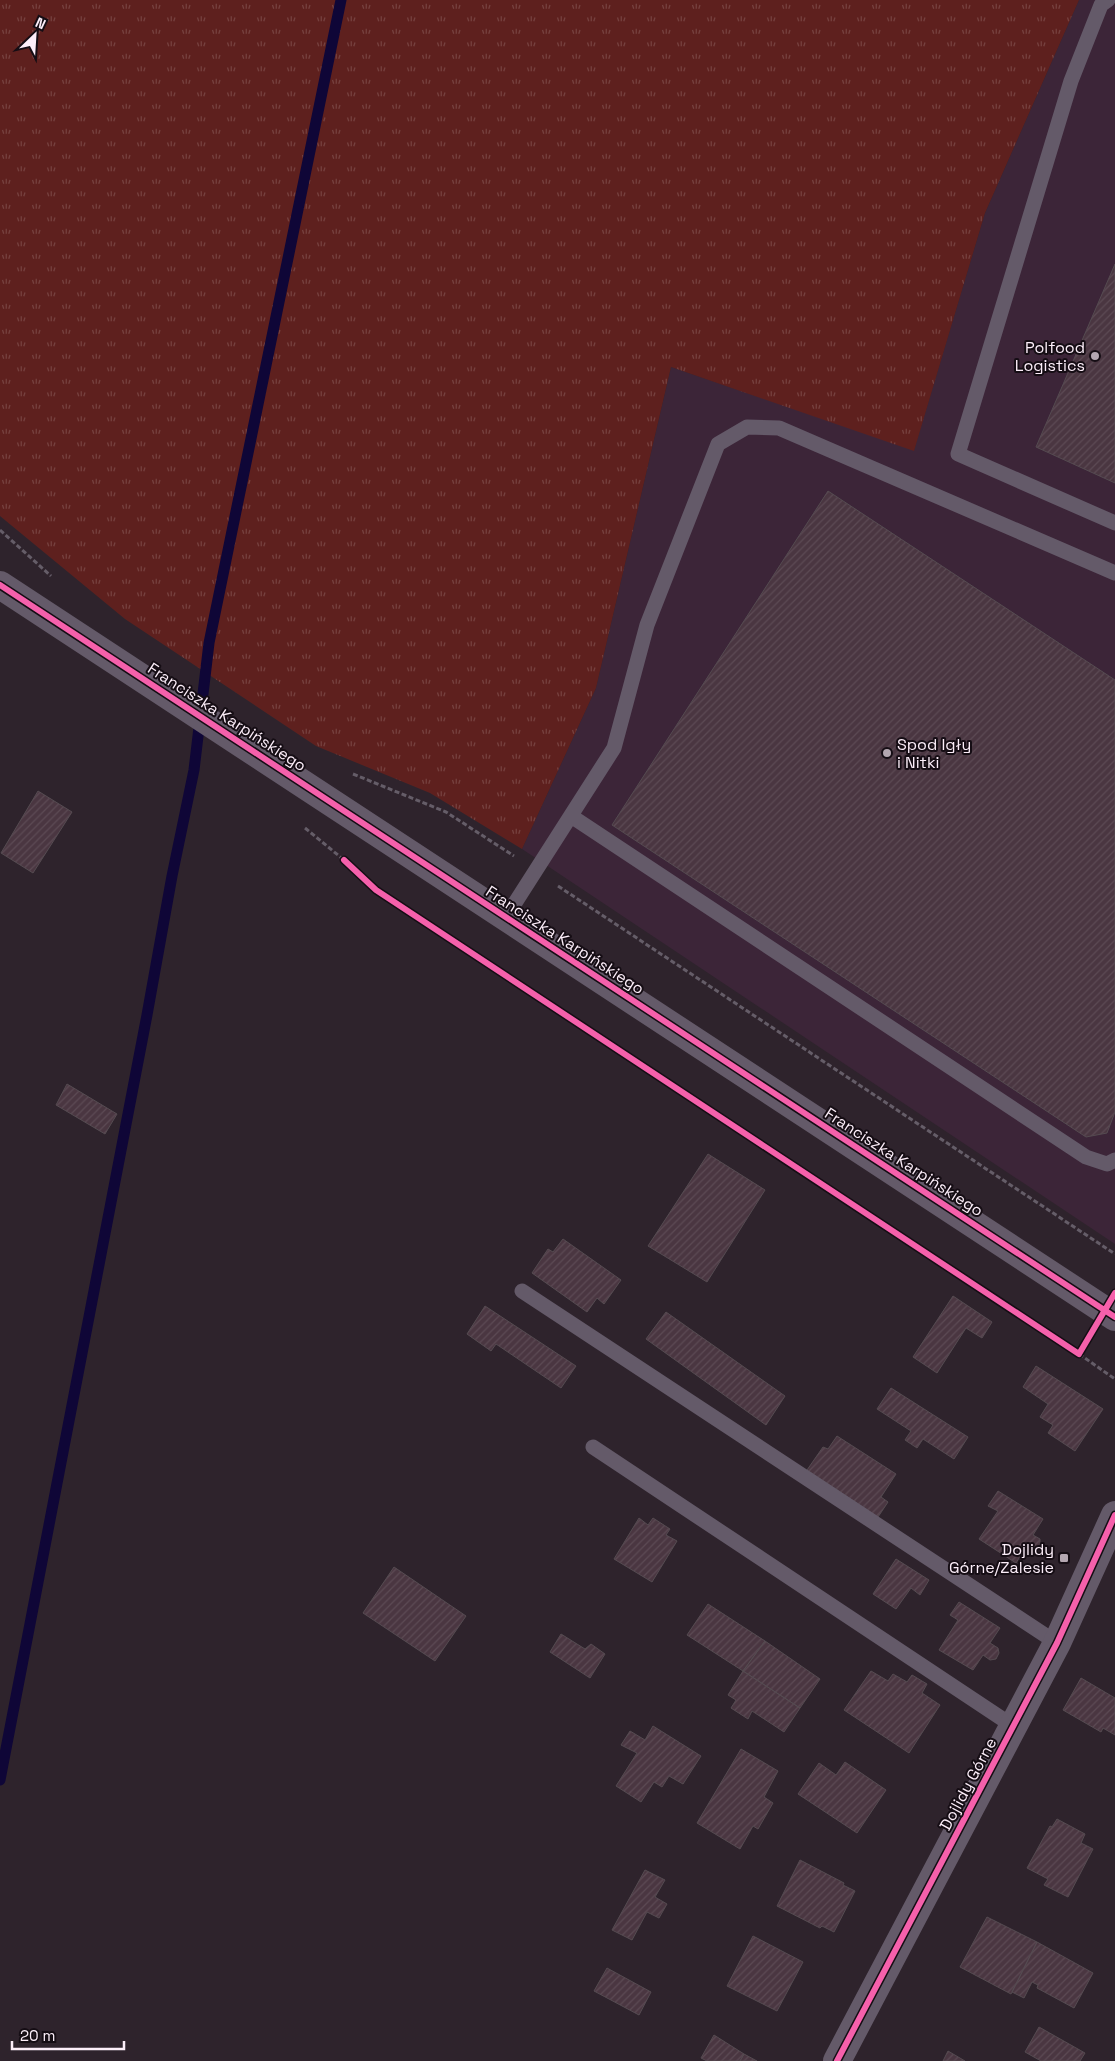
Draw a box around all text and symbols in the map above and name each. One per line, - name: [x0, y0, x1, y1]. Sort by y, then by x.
- north arrow: [10, 10, 60, 60]
- text: N: [32, 13, 49, 33]
- place label: Polfood Logistics: [1015, 337, 1085, 376]
- marker: Polfood Logistics: [1089, 350, 1101, 362]
- street label: Franciszka Karpińskiego: [144, 658, 310, 776]
- place label: Spod Igły i Nitki: [897, 734, 971, 773]
- marker: Spod Igły i Nitki: [881, 747, 893, 759]
- street label: Franciszka Karpińskiego: [482, 881, 648, 999]
- street label: Franciszka Karpińskiego: [821, 1103, 987, 1221]
- place label: Dojlidy Górne/Zalesie: [949, 1539, 1054, 1578]
- marker: Dojlidy Górne/Zalesie: [1058, 1552, 1070, 1564]
- street label: Dojlidy Górne: [935, 1734, 1001, 1834]
- scale bar: [12, 2018, 125, 2050]
- text: 20 m: [20, 2026, 55, 2045]

